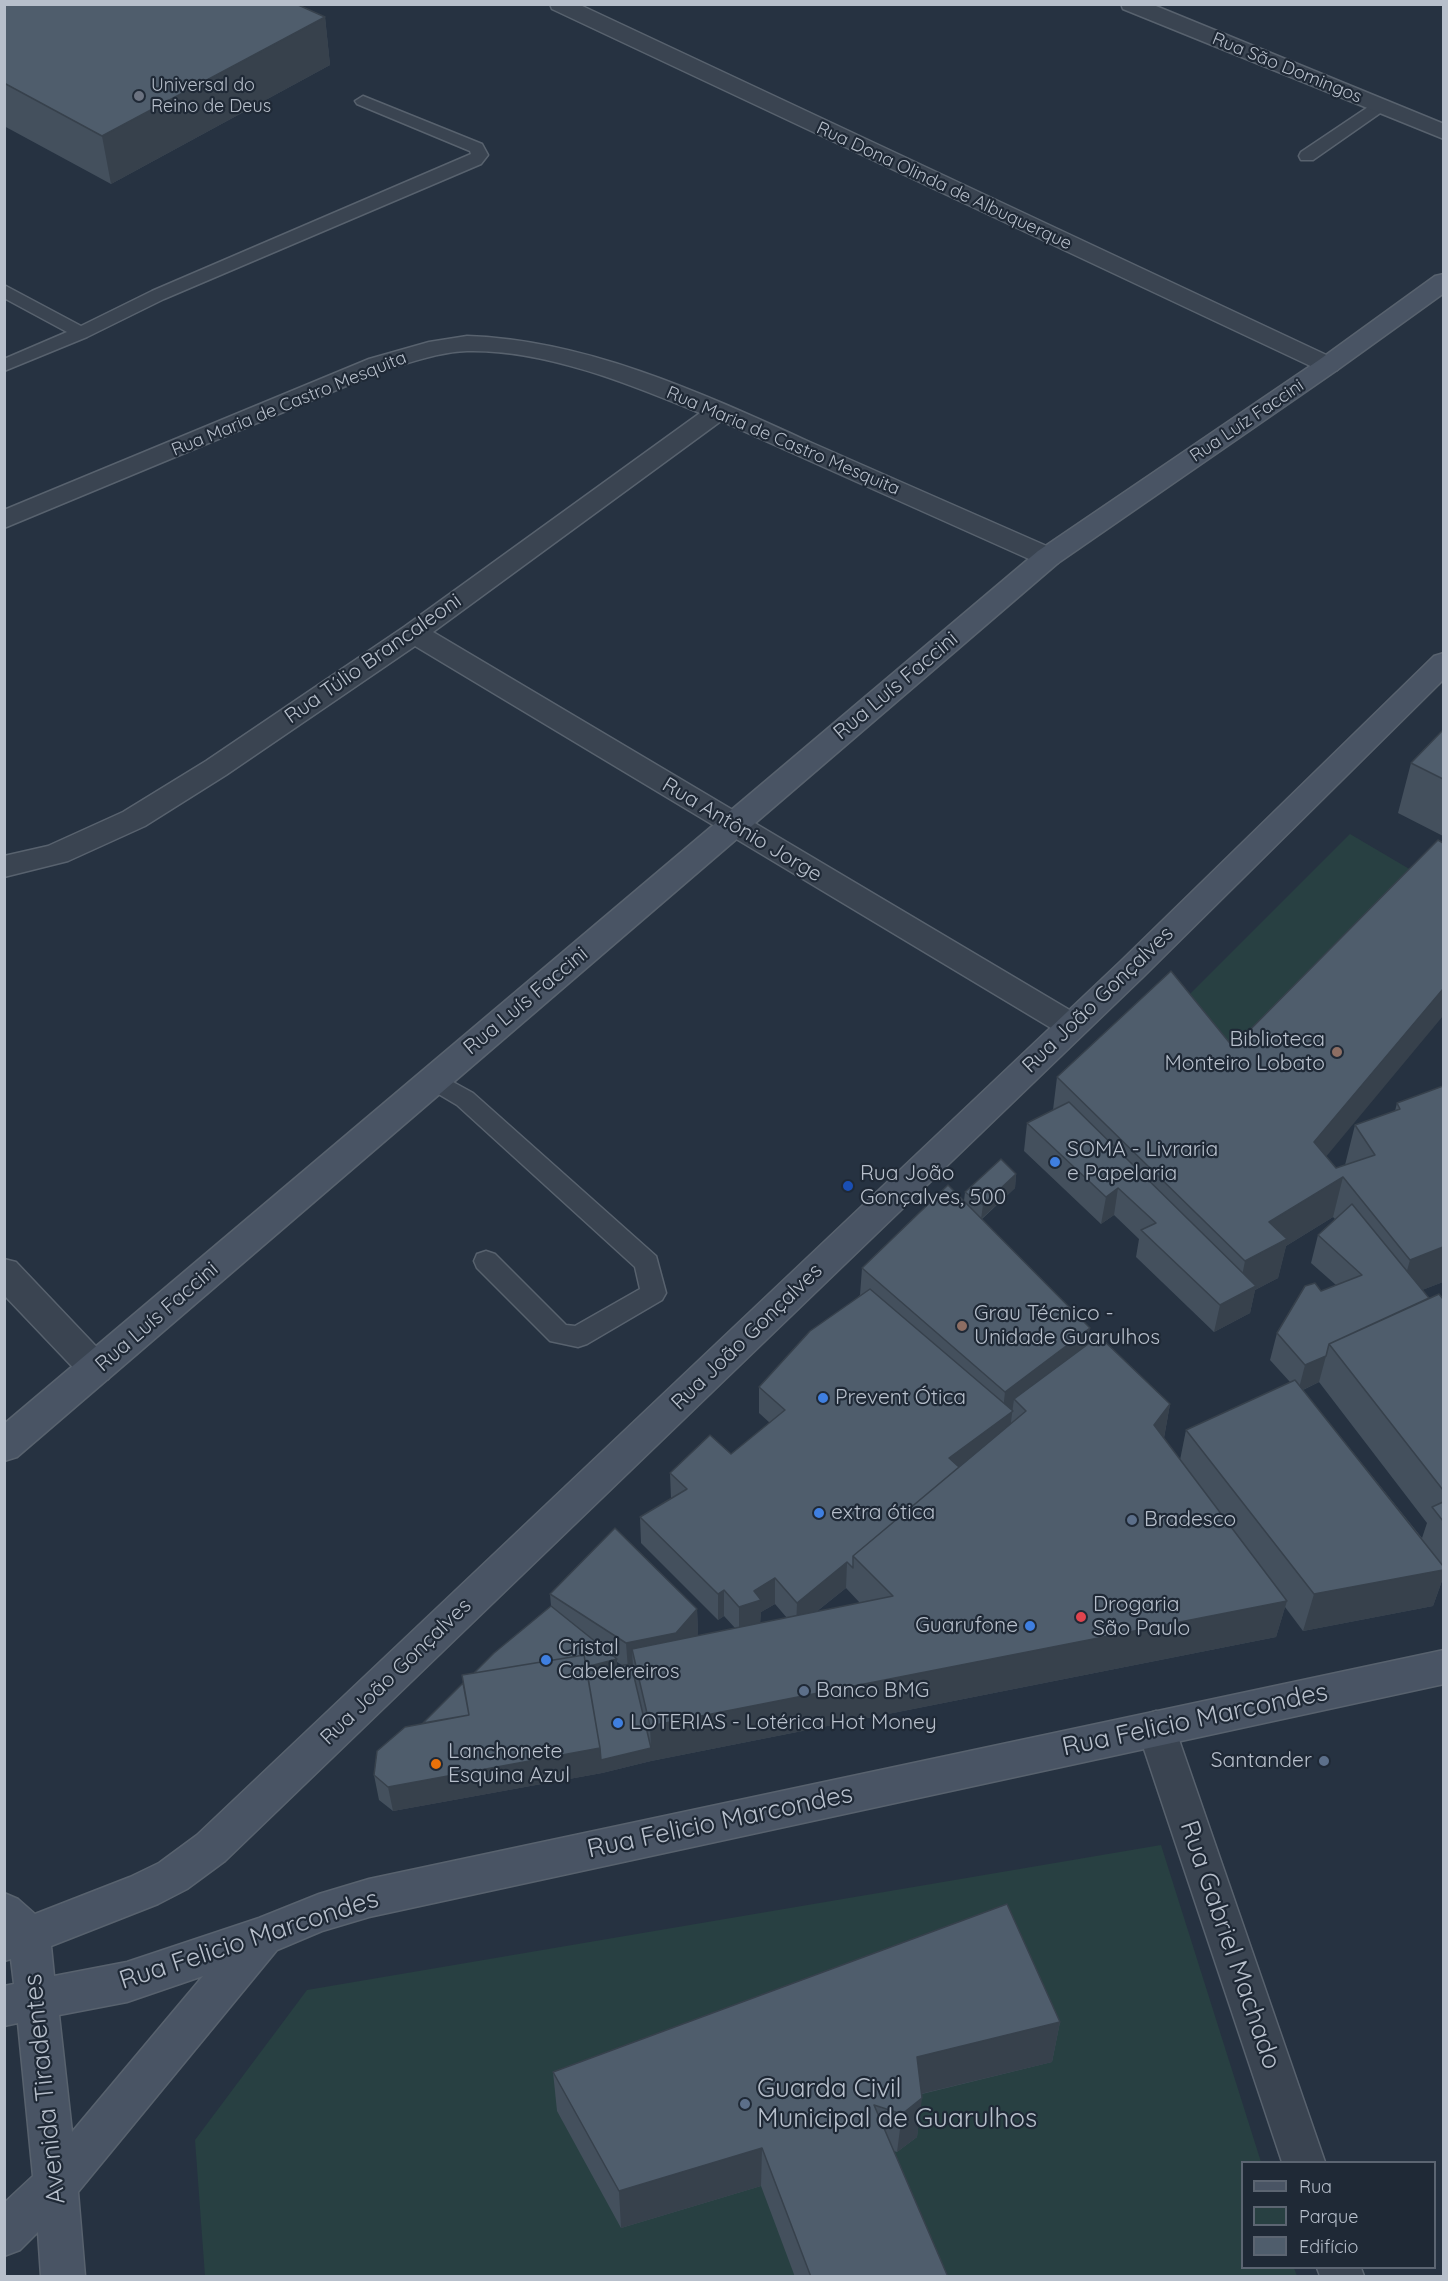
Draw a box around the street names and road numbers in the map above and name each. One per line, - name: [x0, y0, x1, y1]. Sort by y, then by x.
- street label: Rua São Domingos: [1209, 28, 1365, 108]
- street label: Rua Dona Olinda de Albuquerque: [813, 117, 1075, 255]
- street label: Rua Maria de Castro Mesquita: [168, 347, 410, 461]
- street label: Rua Luíz Faccini: [1186, 375, 1308, 467]
- street label: Rua Maria de Castro Mesquita: [663, 382, 903, 500]
- street label: Rua Túlio Brancaleoni: [280, 588, 466, 730]
- street label: Rua Luís Faccini: [829, 627, 963, 745]
- street label: Rua Antônio Jorge: [658, 772, 826, 888]
- street label: Rua João Gonçalves: [1017, 921, 1179, 1079]
- street label: Rua Luís Faccini: [459, 942, 593, 1060]
- street label: Rua Luís Faccini: [90, 1257, 224, 1377]
- street label: Rua João Gonçalves: [666, 1258, 828, 1416]
- street label: Rua João Gonçalves: [315, 1593, 477, 1751]
- street label: Rua Felicio Marcondes: [1059, 1677, 1331, 1763]
- street label: Rua Felicio Marcondes: [584, 1779, 856, 1865]
- street label: Rua Gabriel Machado: [1173, 1817, 1287, 2073]
- street label: Rua Felicio Marcondes: [115, 1883, 383, 1997]
- street label: Avenida Tiradentes: [17, 1972, 73, 2206]

